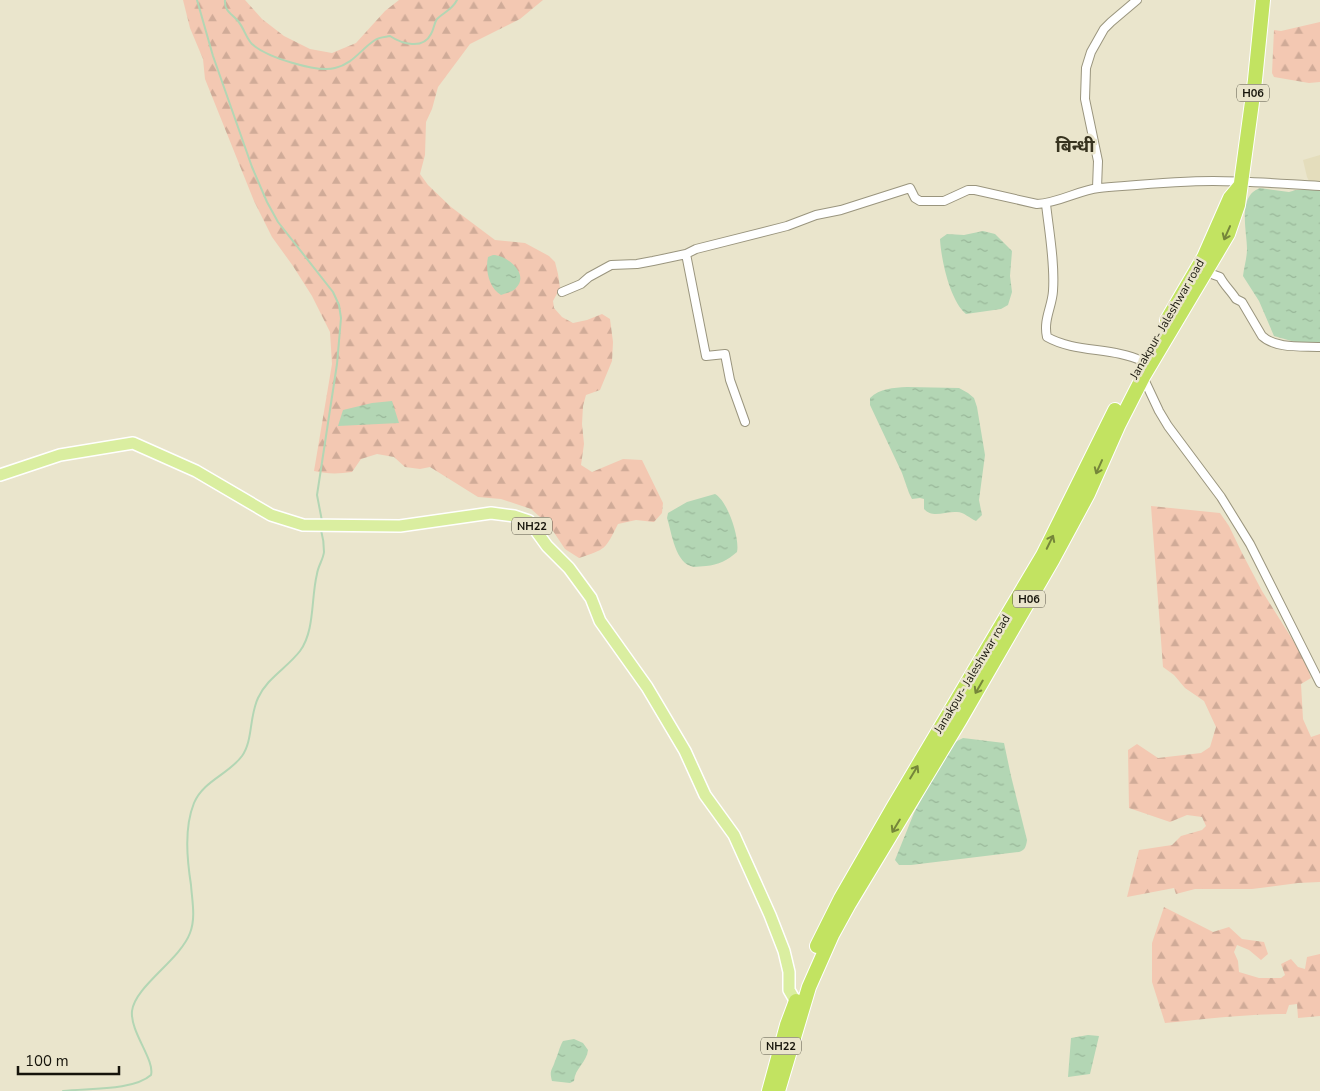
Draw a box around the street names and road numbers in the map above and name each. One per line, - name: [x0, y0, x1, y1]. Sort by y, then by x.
- road number: H06: [1237, 85, 1269, 102]
- street label: Janakpur- Jaleshwar road: [1126, 256, 1208, 383]
- road number: NH22: [512, 518, 552, 534]
- road number: H06: [1013, 590, 1045, 608]
- street label: Janakpur- Jaleshwar road: [930, 612, 1014, 737]
- road number: NH22: [761, 1038, 801, 1054]

